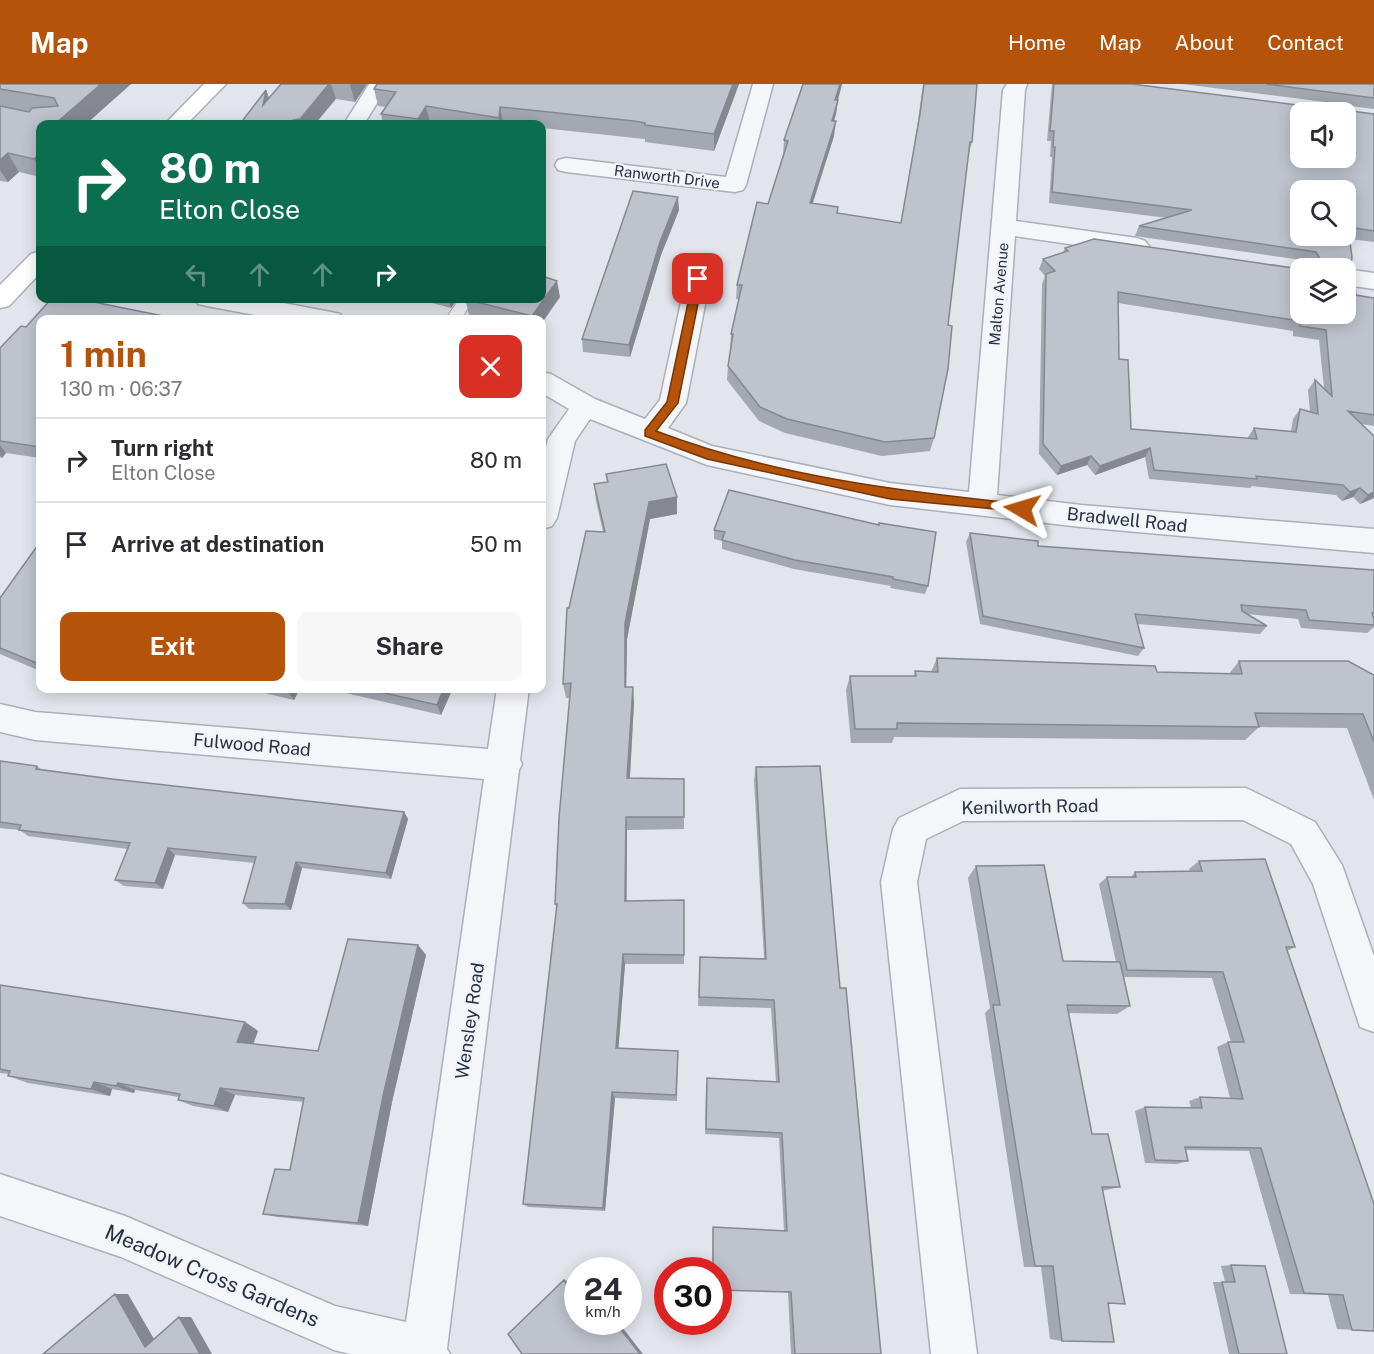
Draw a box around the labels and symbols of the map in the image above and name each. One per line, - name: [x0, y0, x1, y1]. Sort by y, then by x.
- street label: Ranworth Drive: [613, 162, 721, 191]
- street label: Malton Avenue: [986, 242, 1011, 346]
- pin: [672, 253, 723, 304]
- position arrow: [990, 477, 1054, 541]
- street label: Bradwell Road: [1066, 503, 1188, 536]
- street label: Fulwood Road: [192, 729, 312, 760]
- street label: Kenilworth Road: [961, 795, 1099, 818]
- street label: Wensley Road: [451, 961, 488, 1081]
- street label: Meadow Cross Gardens: [101, 1219, 323, 1332]
- speed limit sign: 30: [654, 1257, 732, 1335]

